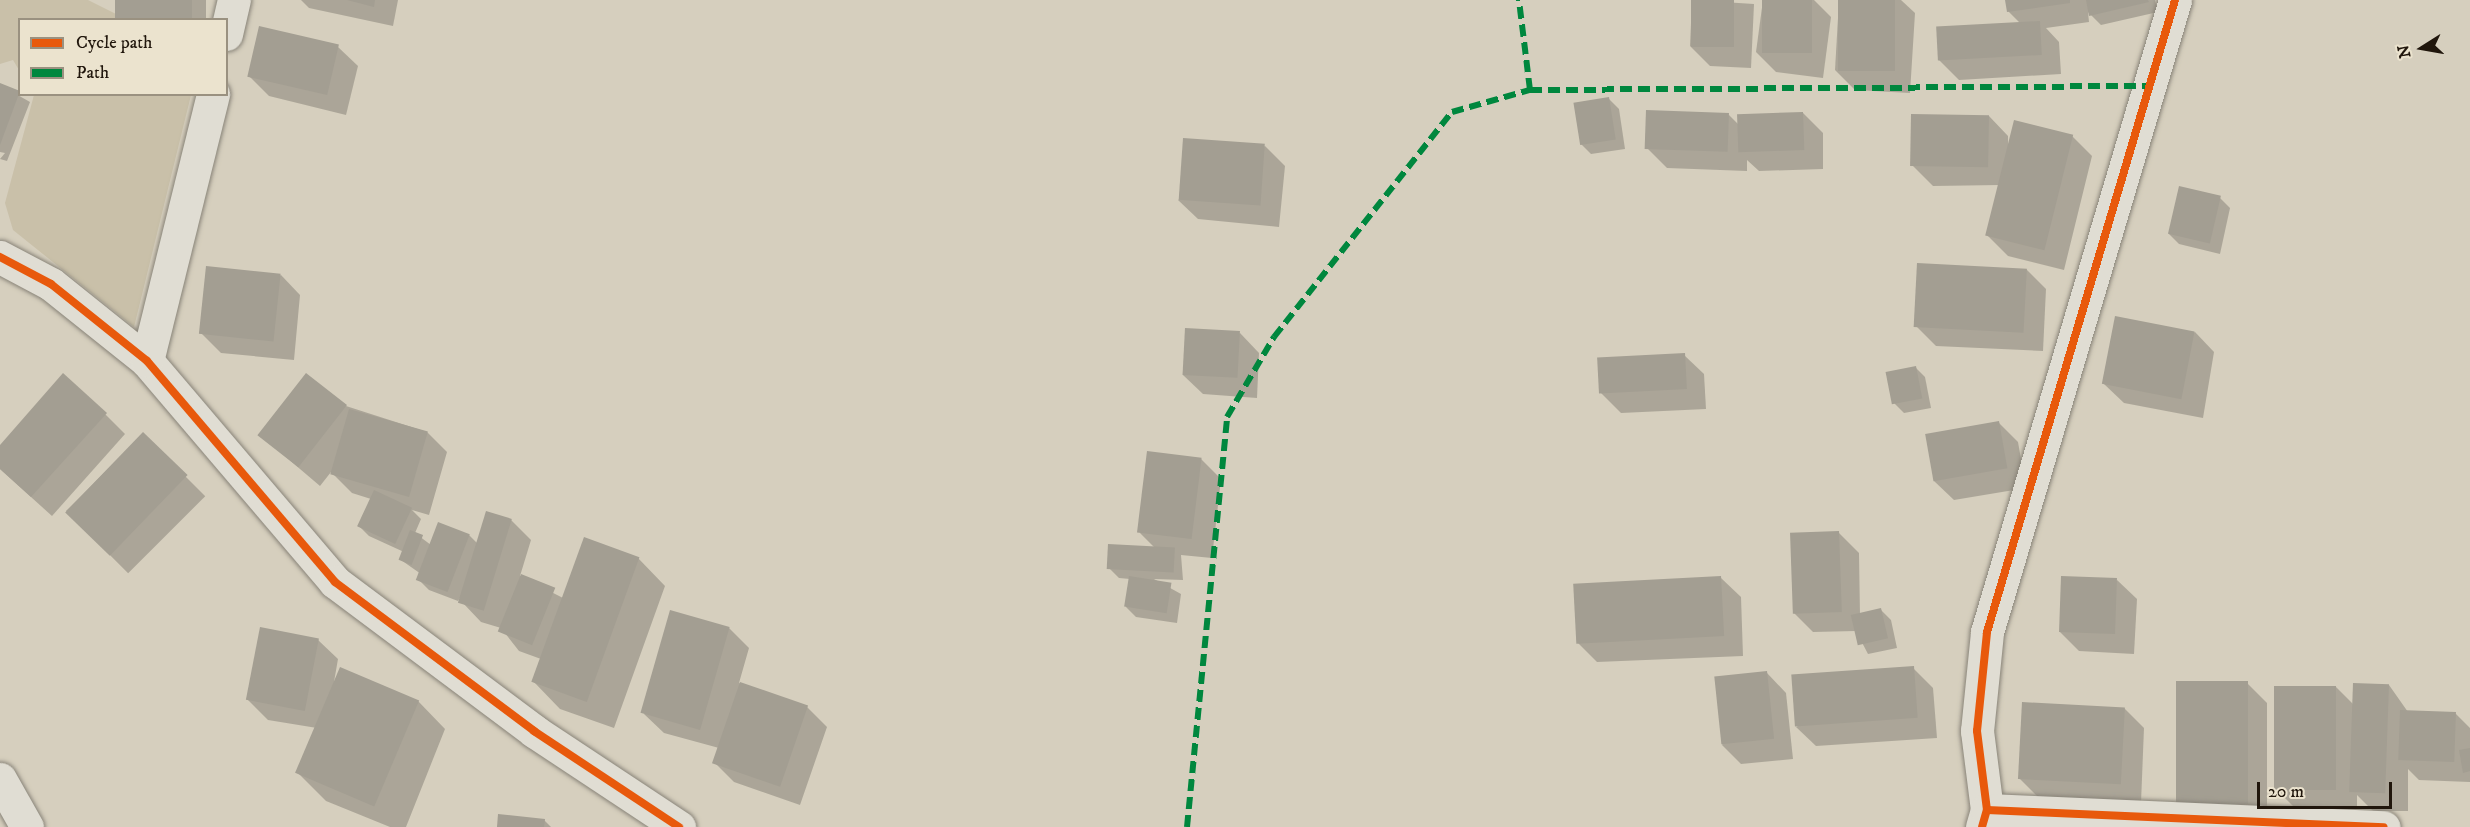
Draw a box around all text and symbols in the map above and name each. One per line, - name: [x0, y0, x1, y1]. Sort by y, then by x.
- legend: [18, 18, 228, 96]
- north arrow: [2392, 18, 2452, 78]
- text: Cycle path: [76, 32, 153, 54]
- text: N: [2393, 43, 2415, 60]
- text: Path: [76, 62, 109, 84]
- scale bar: [2260, 770, 2395, 808]
- text: 20 m: [2268, 781, 2304, 803]

